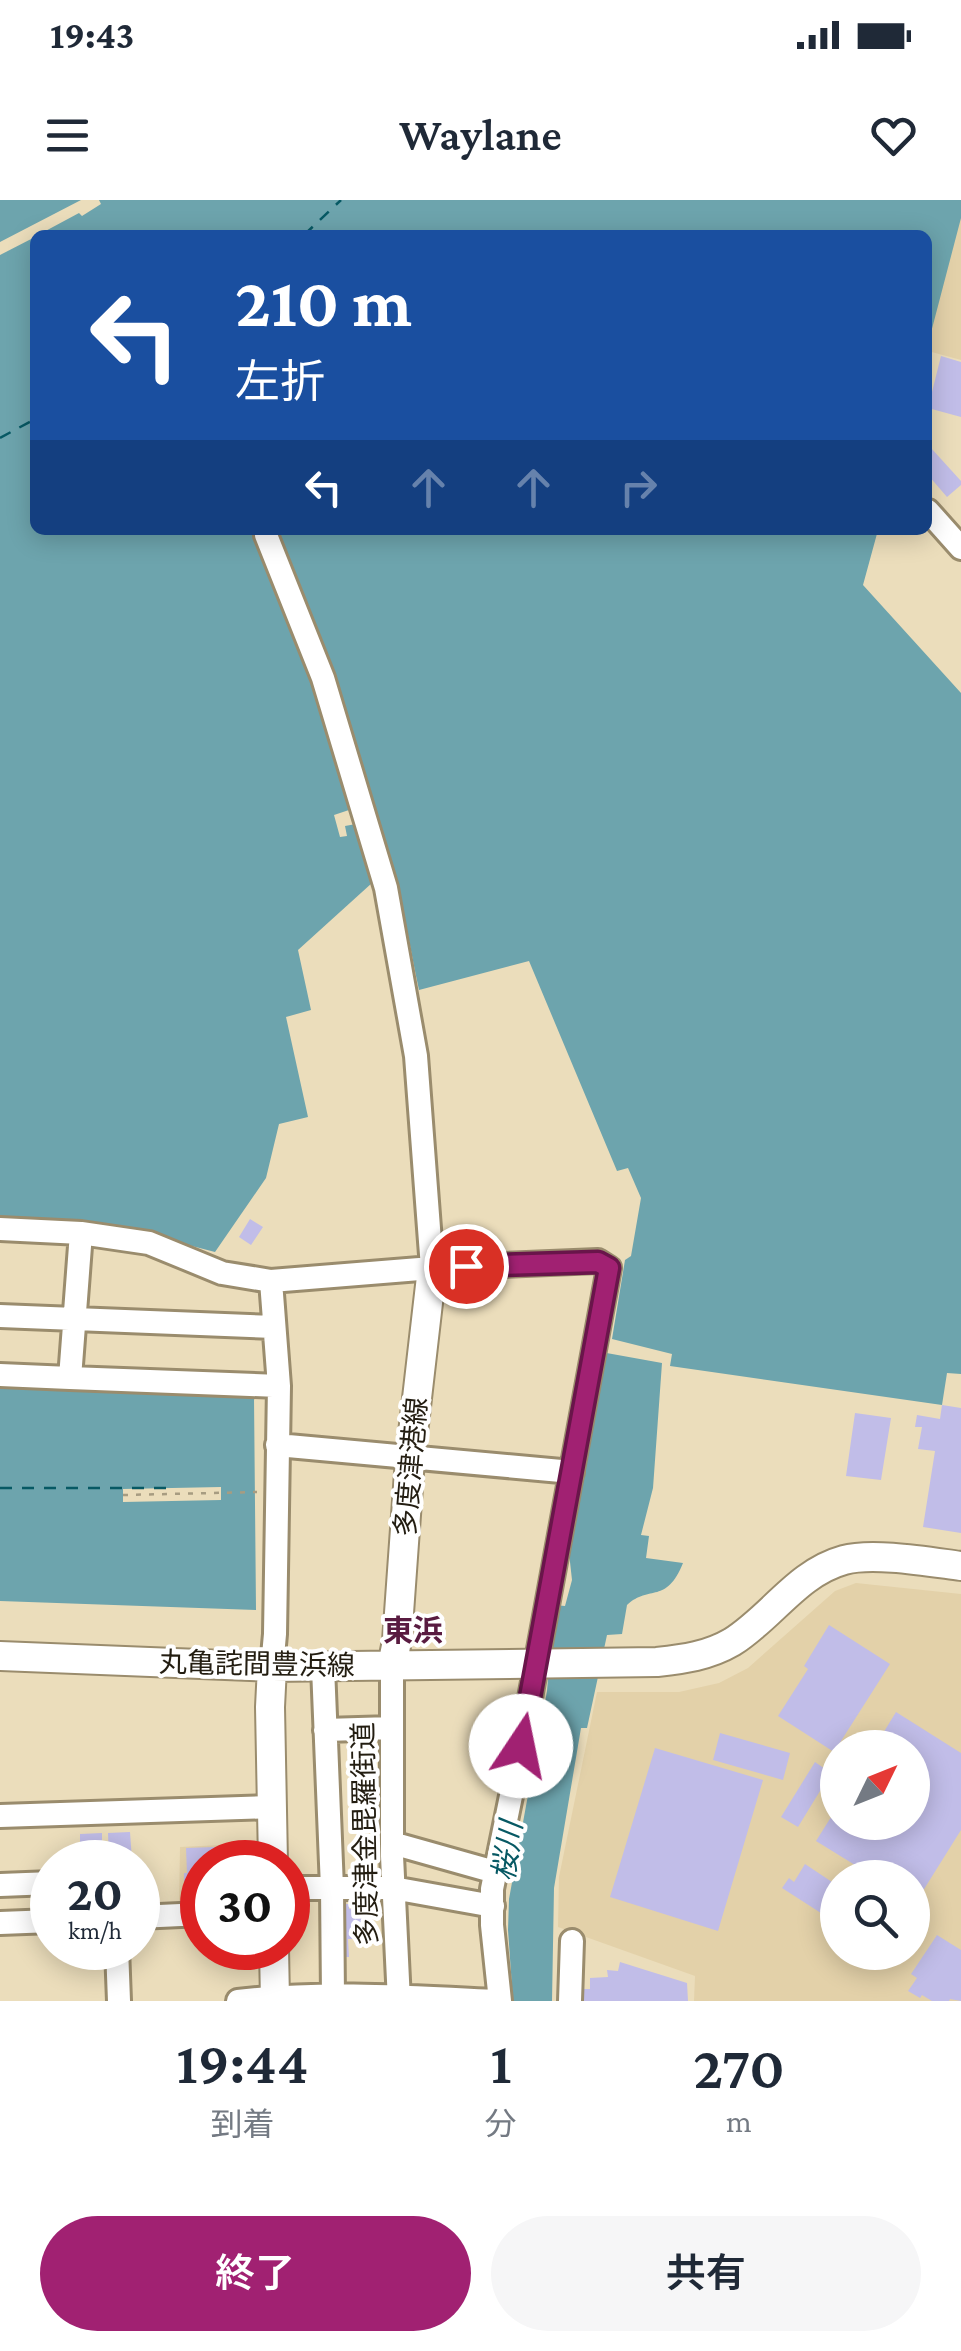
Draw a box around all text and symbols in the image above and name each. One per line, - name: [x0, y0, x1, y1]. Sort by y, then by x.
- text: 19:43: [50, 14, 134, 56]
- icon: menu: [40, 108, 95, 163]
- icon: heart: [866, 108, 921, 163]
- text: Waylane: [399, 110, 562, 160]
- text: 210 m: [235, 263, 412, 341]
- icon: left: [70, 270, 200, 400]
- text: 左折: [235, 357, 325, 407]
- icon: left: [296, 460, 351, 515]
- icon: ahead: [401, 460, 456, 515]
- icon: ahead: [506, 460, 561, 515]
- icon: right: [611, 460, 666, 515]
- pin: [424, 1224, 509, 1309]
- icon: arrive: [439, 1239, 494, 1294]
- street label: 多度津港線: [389, 1396, 433, 1538]
- district label: 東浜: [383, 1614, 443, 1647]
- street label: 丸亀詫間豊浜線: [159, 1647, 355, 1681]
- position arrow: [469, 1694, 573, 1798]
- street label: 多度津金毘羅街道: [348, 1722, 382, 1946]
- north arrow: [820, 1730, 930, 1840]
- map controls: [820, 1730, 930, 1970]
- water label: 桜川: [486, 1816, 528, 1883]
- speed limit sign: 30: [180, 1840, 310, 1970]
- button: search: [820, 1860, 930, 1970]
- text: 20: [67, 1865, 123, 1921]
- text: km/h: [68, 1917, 122, 1944]
- text: 19:44: [176, 2029, 309, 2096]
- text: 1: [490, 2029, 512, 2096]
- text: 270: [693, 2034, 785, 2101]
- text: m: [726, 2103, 752, 2139]
- text: 到着: [210, 2106, 274, 2142]
- text: 分: [485, 2106, 517, 2142]
- button: 終了: [40, 2216, 471, 2331]
- button: 共有: [491, 2216, 921, 2331]

